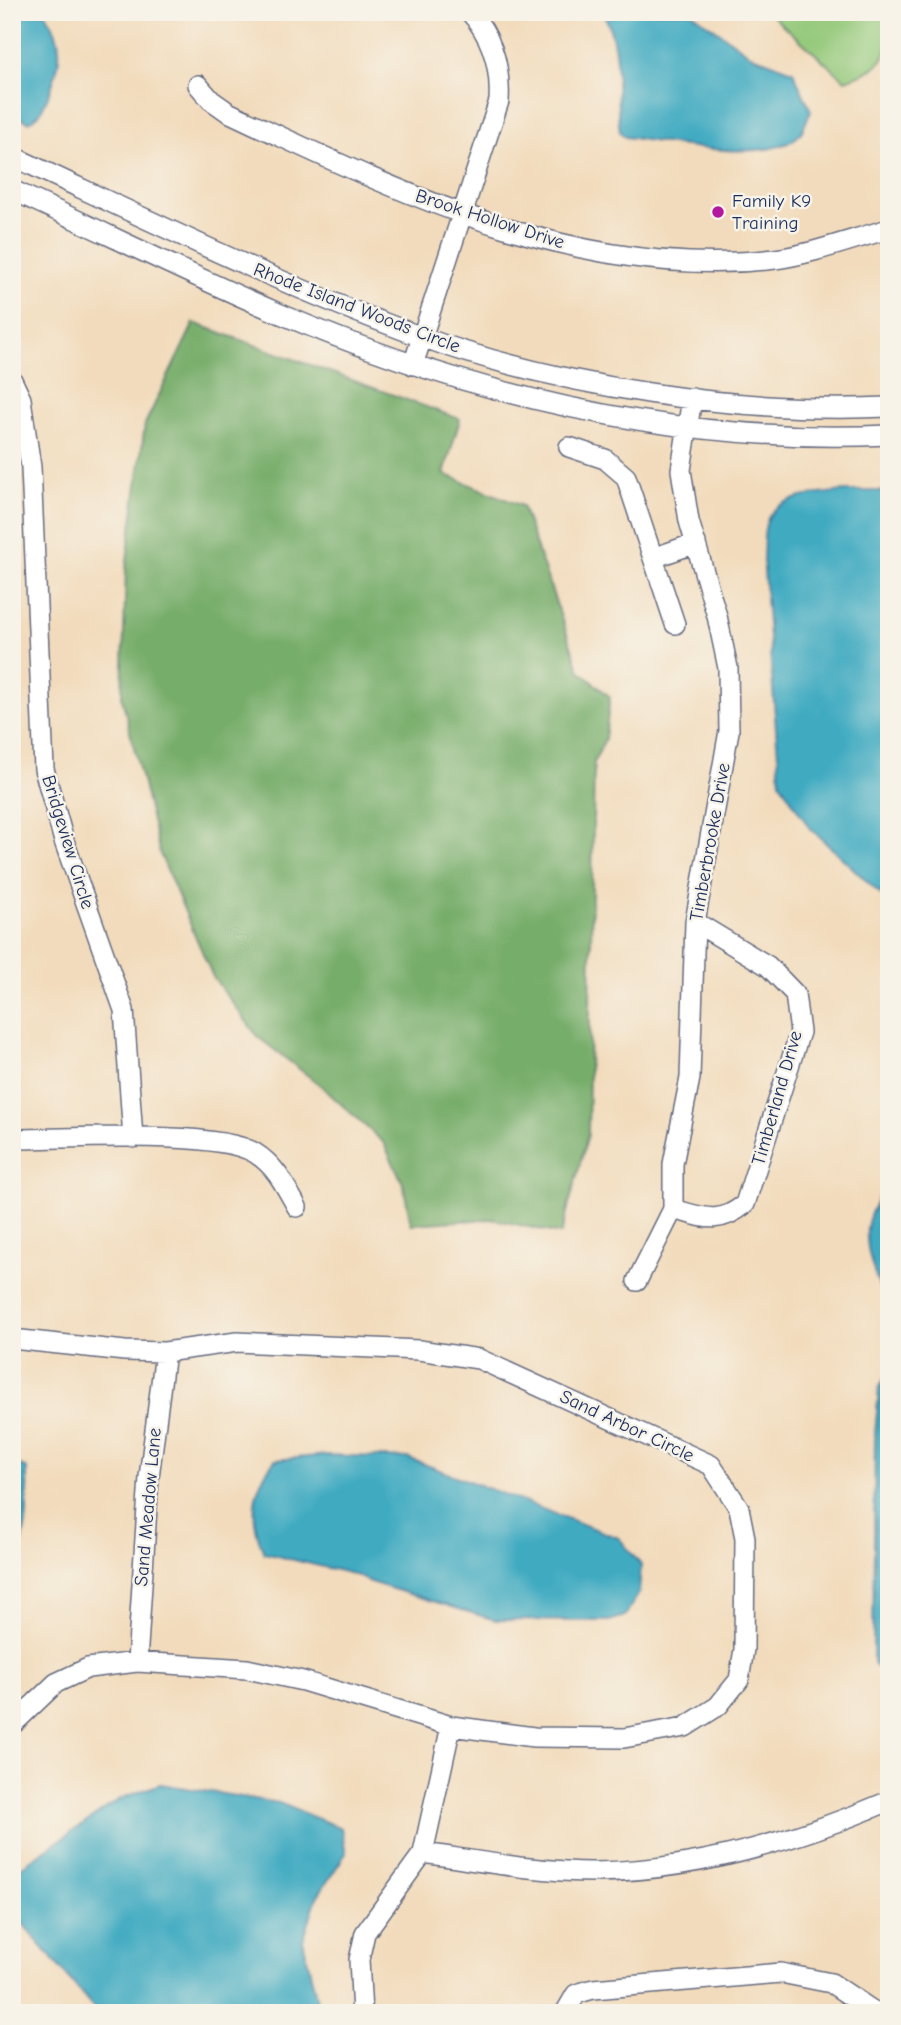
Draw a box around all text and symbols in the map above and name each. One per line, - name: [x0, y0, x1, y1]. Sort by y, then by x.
- street label: Brook Hollow Drive: [413, 185, 567, 253]
- place label: Family K9 Training: [732, 190, 811, 234]
- marker: Family K9 Training: [710, 204, 726, 220]
- street label: Rhode Island Woods Circle: [251, 258, 463, 358]
- street label: Timberbrooke Drive: [685, 761, 735, 923]
- street label: Bridgeview Circle: [37, 773, 99, 911]
- street label: Timberland Drive: [747, 1028, 807, 1168]
- street label: Sand Arbor Circle: [556, 1385, 698, 1467]
- street label: Sand Meadow Lane: [130, 1427, 166, 1587]

